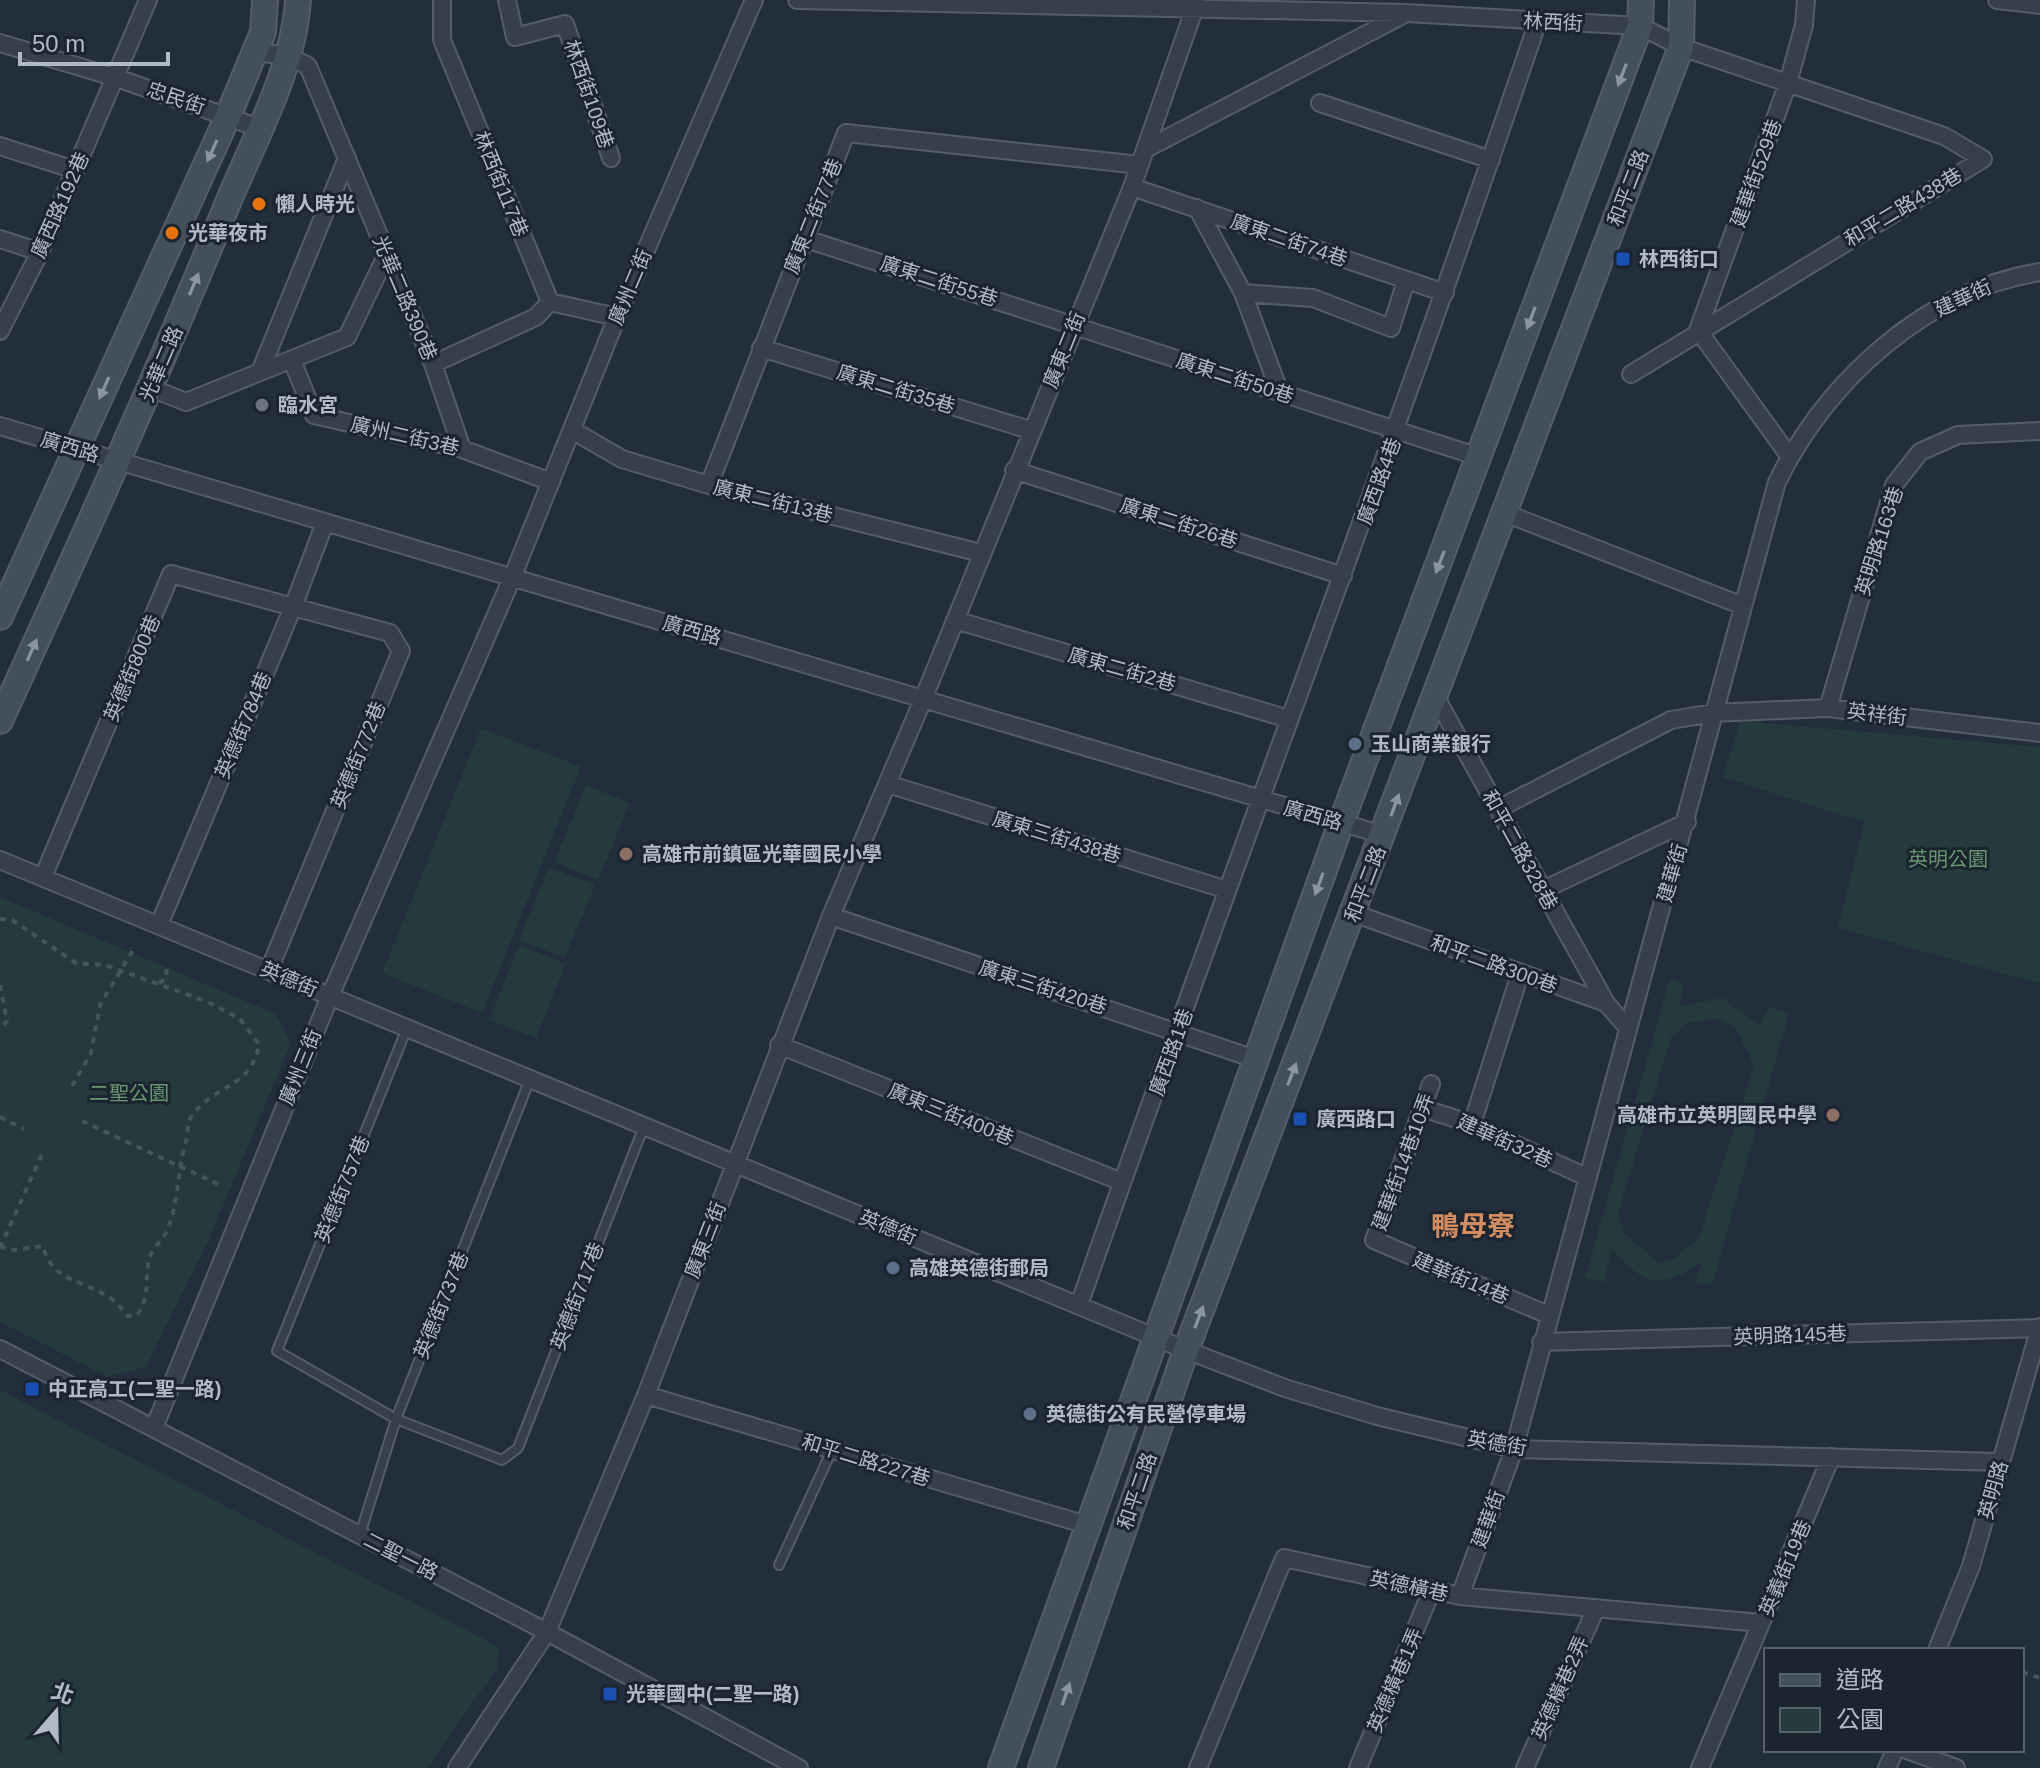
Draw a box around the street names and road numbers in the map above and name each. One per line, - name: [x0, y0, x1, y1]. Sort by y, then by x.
- street label: 林西街: [1522, 9, 1584, 35]
- street label: 林西街109巷: [560, 37, 618, 151]
- street label: 忠民街: [144, 78, 208, 118]
- street label: 建華街529巷: [1726, 116, 1786, 230]
- street label: 林西街117巷: [470, 128, 532, 240]
- street label: 和平二路: [1603, 147, 1653, 229]
- street label: 廣西路192巷: [27, 149, 93, 261]
- street label: 廣東二街77巷: [780, 155, 846, 277]
- street label: 和平二路438巷: [1840, 163, 1966, 251]
- street label: 廣東二街74巷: [1228, 210, 1350, 270]
- street label: 光華二路390巷: [369, 232, 441, 364]
- street label: 廣州二街: [604, 246, 656, 328]
- street label: 廣東二街55巷: [877, 252, 1001, 310]
- street label: 建華街: [1931, 275, 1995, 321]
- street label: 廣東二街: [1039, 309, 1089, 391]
- street label: 光華二路: [135, 323, 187, 405]
- street label: 廣東二街50巷: [1173, 349, 1297, 407]
- street label: 廣東二街35巷: [834, 361, 958, 417]
- street label: 廣州二街3巷: [348, 413, 462, 459]
- street label: 廣西路: [38, 428, 102, 466]
- street label: 廣西路4巷: [1353, 434, 1405, 528]
- street label: 廣東二街13巷: [711, 476, 835, 526]
- street label: 英明路163巷: [1851, 484, 1907, 598]
- street label: 廣東二街26巷: [1117, 494, 1241, 552]
- street label: 廣西路: [660, 611, 724, 649]
- street label: 英德街800巷: [100, 612, 164, 724]
- street label: 廣東二街2巷: [1066, 643, 1178, 695]
- street label: 英德街784巷: [211, 669, 275, 781]
- street label: 英德街772巷: [327, 698, 389, 812]
- street label: 英祥街: [1846, 699, 1908, 729]
- street label: 和平二路328巷: [1478, 786, 1562, 914]
- street label: 廣西路: [1281, 796, 1345, 834]
- street label: 廣東三街438巷: [990, 807, 1124, 867]
- street label: 建華街: [1653, 841, 1691, 905]
- street label: 和平二路: [1340, 843, 1390, 925]
- street label: 和平二路300巷: [1428, 931, 1560, 997]
- street label: 廣東三街420巷: [976, 956, 1110, 1018]
- street label: 英德街: [257, 957, 321, 1001]
- street label: 廣西路1巷: [1145, 1005, 1197, 1099]
- street label: 廣州三街: [275, 1026, 325, 1108]
- street label: 廣東三街400巷: [885, 1079, 1017, 1149]
- street label: 建華街14巷10弄: [1368, 1090, 1438, 1234]
- street label: 建華街32巷: [1454, 1110, 1556, 1172]
- street label: 英德街757巷: [311, 1132, 373, 1246]
- street label: 廣東三街: [680, 1199, 730, 1281]
- street label: 英德街: [856, 1206, 920, 1248]
- street label: 英德街717巷: [546, 1239, 608, 1353]
- street label: 英德街737巷: [410, 1248, 472, 1362]
- street label: 建華街14巷: [1410, 1248, 1512, 1308]
- street label: 英明路145巷: [1733, 1322, 1847, 1348]
- street label: 英德街: [1466, 1427, 1528, 1459]
- street label: 和平二路227巷: [799, 1430, 933, 1490]
- street label: 和平二路: [1114, 1450, 1160, 1532]
- street label: 英明路: [1974, 1458, 2012, 1522]
- street label: 建華街: [1467, 1487, 1509, 1551]
- street label: 英義街19巷: [1755, 1517, 1815, 1619]
- street label: 二聖一路: [360, 1528, 442, 1584]
- street label: 英德橫巷: [1368, 1567, 1450, 1605]
- street label: 英德橫巷1弄: [1363, 1625, 1427, 1735]
- street label: 英德橫巷2弄: [1527, 1633, 1593, 1743]

